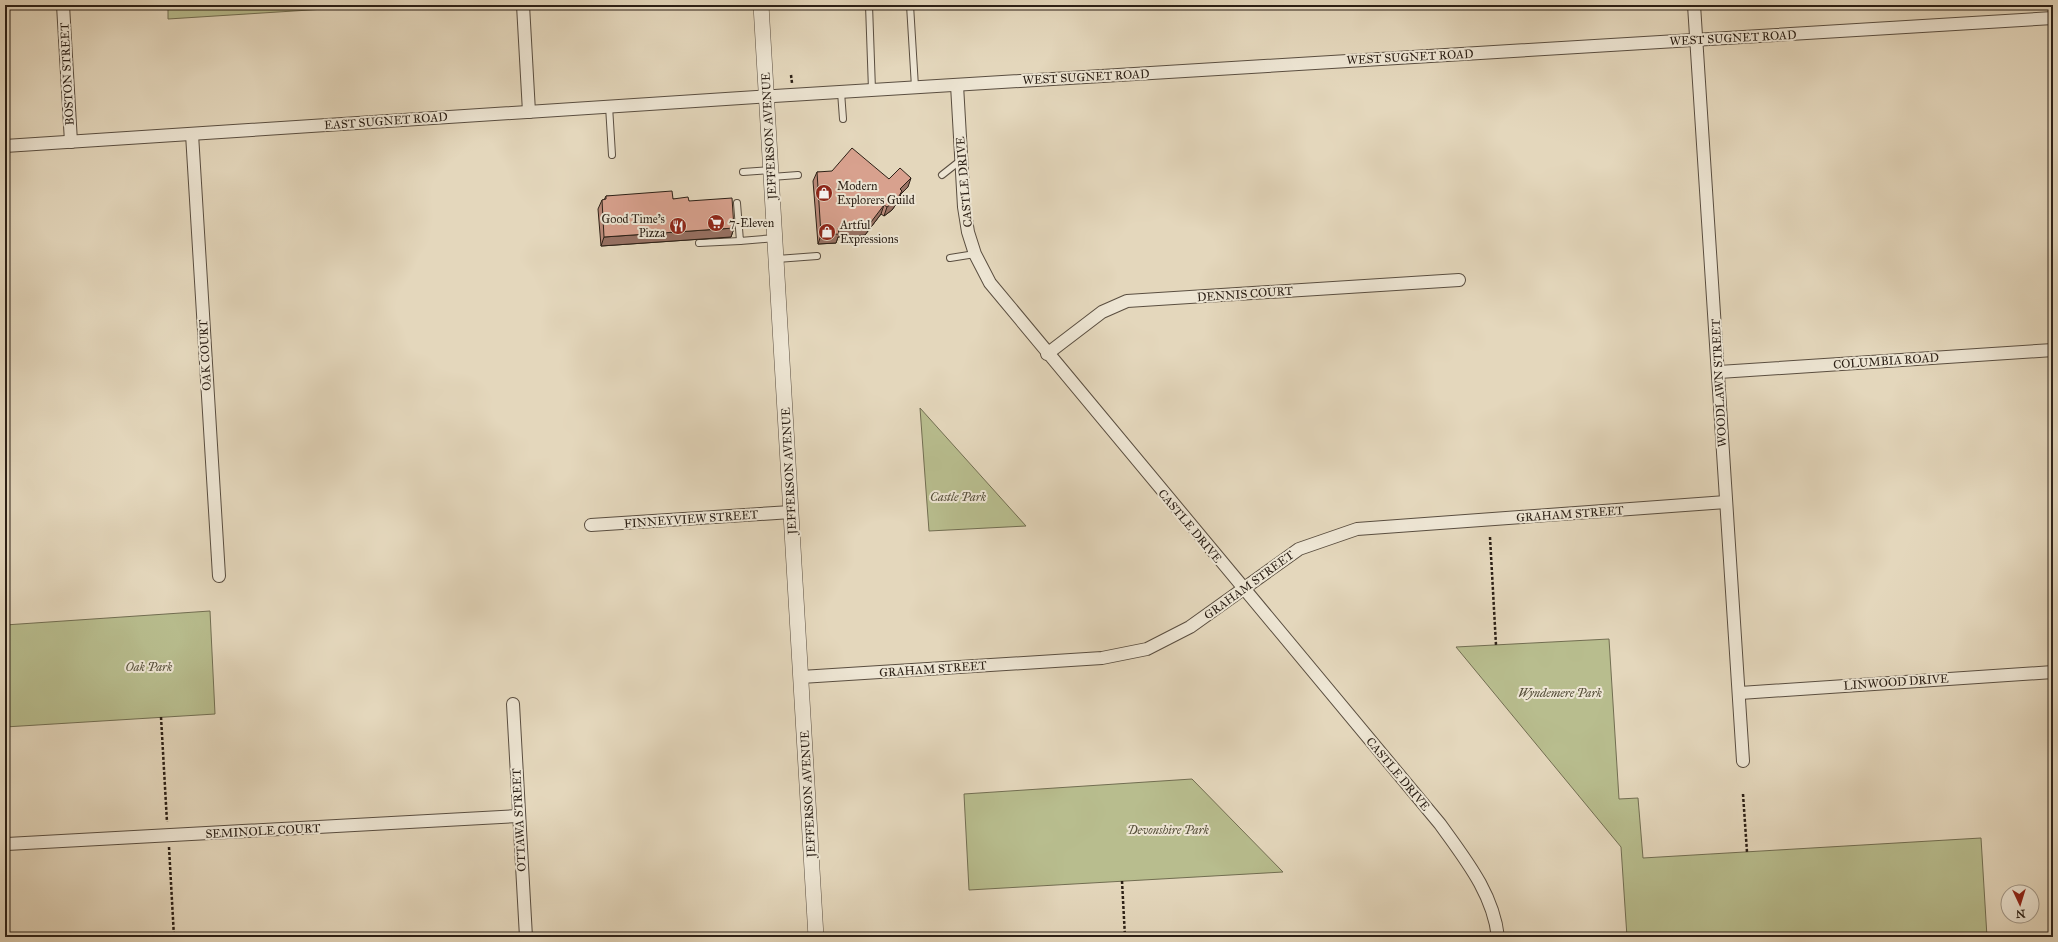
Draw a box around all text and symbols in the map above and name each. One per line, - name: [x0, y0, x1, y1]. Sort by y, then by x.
- street label: BOSTON STREET: [57, 22, 77, 126]
- street label: WEST SUGNET ROAD: [1669, 28, 1797, 48]
- street label: WEST SUGNET ROAD: [1346, 47, 1474, 67]
- street label: WEST SUGNET ROAD: [1022, 67, 1150, 87]
- street label: JEFFERSON AVENUE: [759, 72, 780, 202]
- street label: EAST SUGNET ROAD: [324, 110, 448, 132]
- street label: CASTLE DRIVE: [953, 136, 975, 228]
- place label: Modern Explorers Guild: [837, 179, 915, 207]
- shop icon: Modern Explorers Guild: [814, 183, 834, 203]
- place label: Good Time's Pizza: [602, 212, 666, 240]
- supermarket icon: 7-Eleven: [706, 213, 726, 233]
- restaurant icon: Good Time's Pizza: [668, 216, 688, 236]
- place label: 7-Eleven: [729, 216, 775, 230]
- place label: Artful Expressions: [839, 218, 898, 246]
- shop icon: Artful Expressions: [817, 222, 837, 242]
- street label: DENNIS COURT: [1197, 284, 1293, 304]
- street label: WOODLAWN STREET: [1709, 318, 1729, 448]
- street label: OAK COURT: [196, 319, 214, 391]
- street label: COLUMBIA ROAD: [1833, 350, 1939, 372]
- street label: JEFFERSON AVENUE: [779, 407, 800, 537]
- street label: CASTLE DRIVE: [1155, 487, 1225, 566]
- park label: Castle Park: [930, 490, 987, 504]
- street label: GRAHAM STREET: [1516, 503, 1624, 525]
- street label: FINNEYVIEW STREET: [623, 507, 759, 531]
- street label: GRAHAM STREET: [1201, 548, 1297, 622]
- street label: GRAHAM STREET: [879, 658, 987, 680]
- park label: Oak Park: [126, 660, 173, 674]
- street label: LINWOOD DRIVE: [1843, 671, 1950, 693]
- park label: Wyndemere Park: [1518, 686, 1602, 700]
- street label: JEFFERSON AVENUE: [798, 730, 819, 860]
- street label: CASTLE DRIVE: [1363, 735, 1433, 814]
- street label: OTTAWA STREET: [509, 768, 529, 872]
- street label: SEMINOLE COURT: [205, 821, 321, 841]
- park label: Devonshire Park: [1127, 823, 1209, 837]
- north arrow: [2000, 884, 2040, 924]
- text: N: [2015, 907, 2026, 920]

